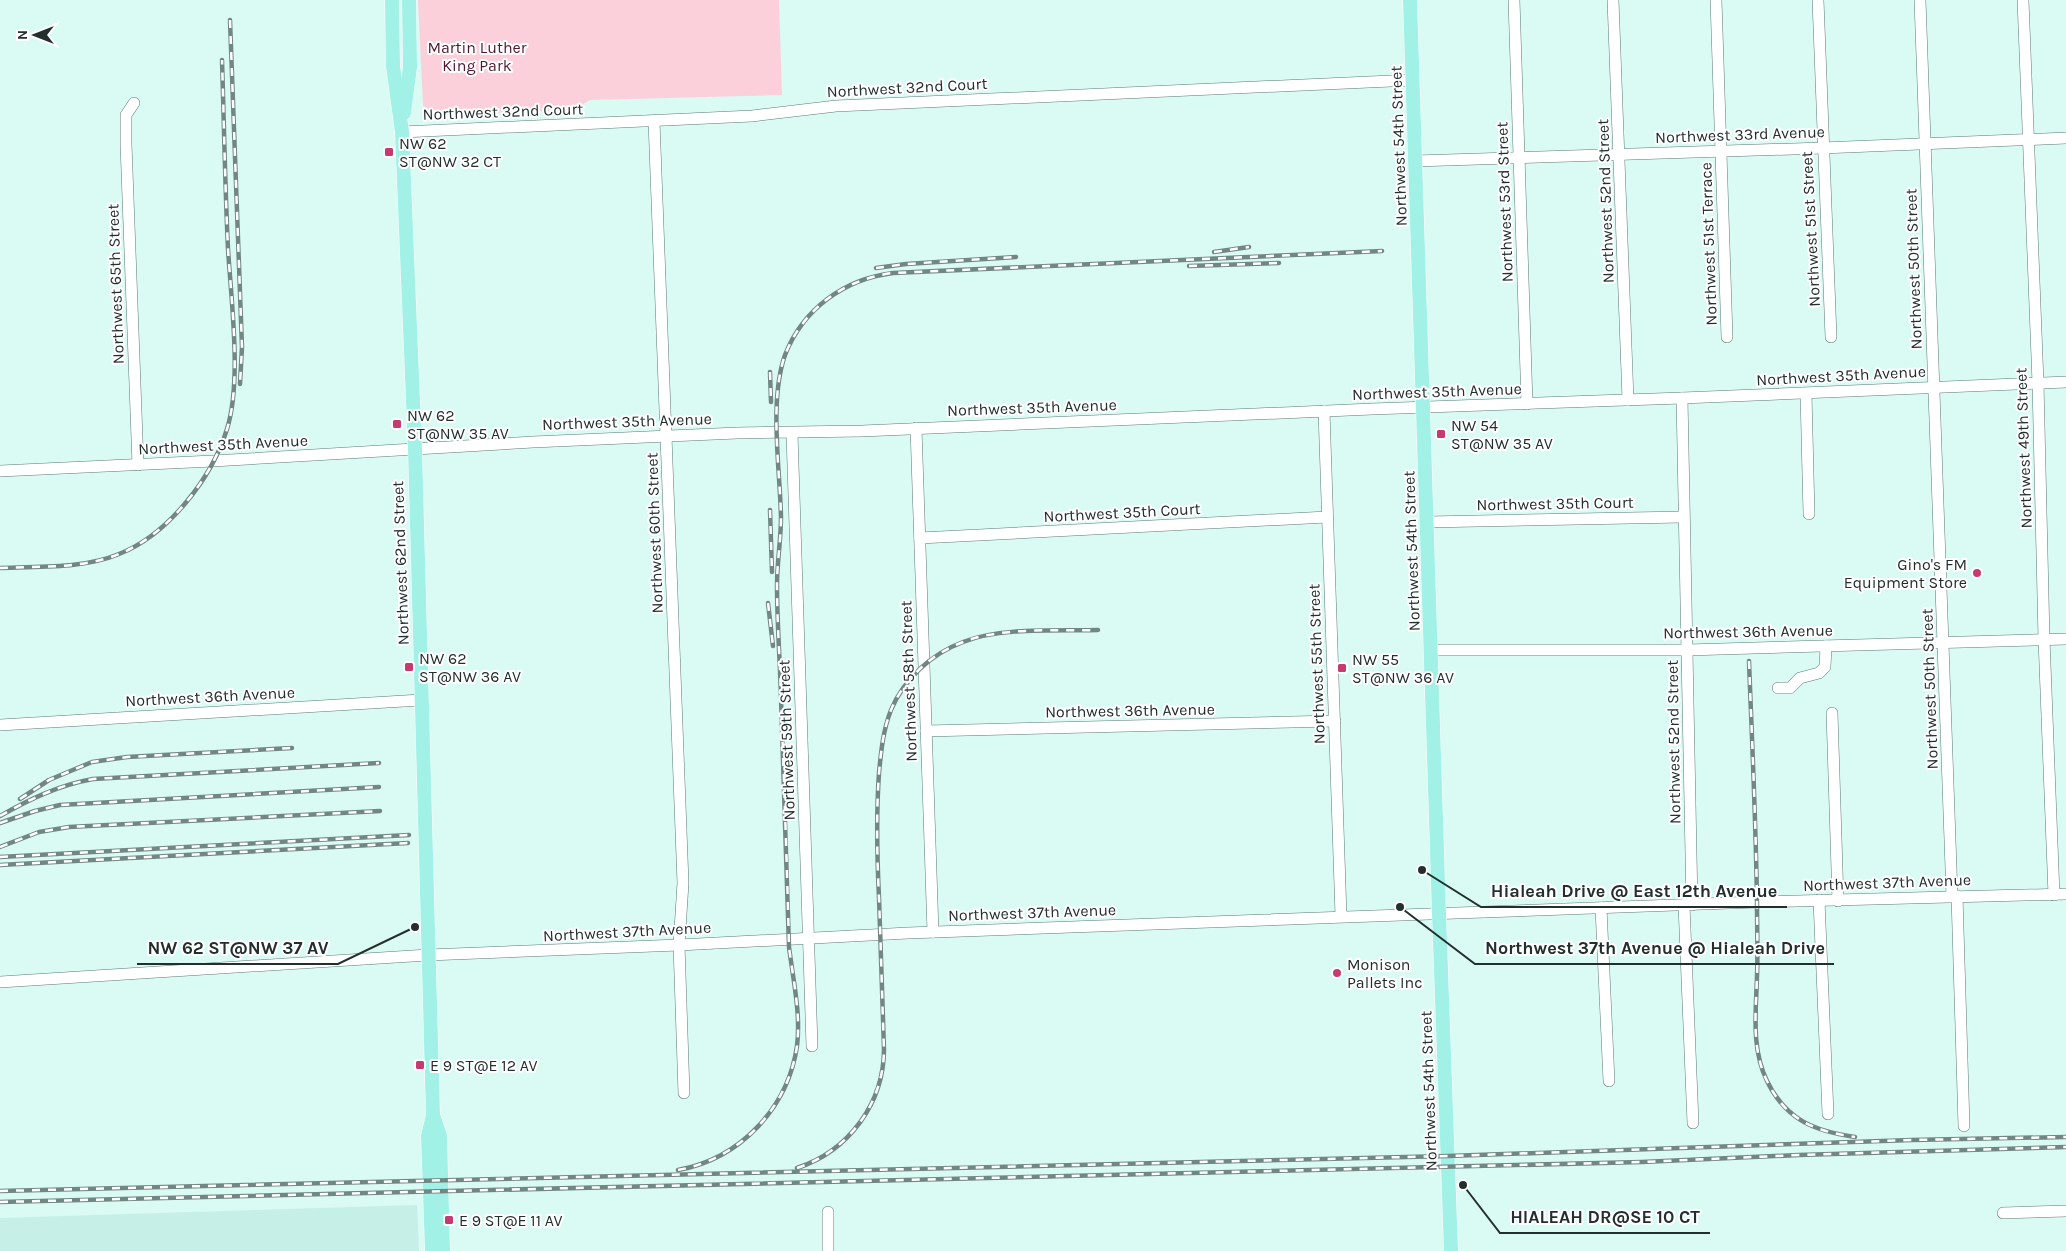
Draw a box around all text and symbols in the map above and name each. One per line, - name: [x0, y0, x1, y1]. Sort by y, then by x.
- north arrow: [10, 10, 60, 60]
- text: N: [14, 30, 31, 40]
- park label: Martin Luther King Park: [427, 38, 527, 75]
- street label: Northwest 54th Street: [1386, 65, 1411, 227]
- street label: Northwest 32nd Court: [826, 74, 988, 101]
- street label: Northwest 32nd Court: [422, 99, 584, 124]
- street label: Northwest 52nd Street: [1593, 119, 1618, 283]
- street label: Northwest 53rd Street: [1492, 121, 1517, 283]
- street label: Northwest 33rd Avenue: [1655, 122, 1825, 147]
- place label: NW 62 ST@NW 32 CT: [399, 134, 501, 171]
- marker: NW 62 ST@NW 32 CT: [383, 146, 395, 158]
- street label: Northwest 51st Street: [1797, 151, 1824, 307]
- street label: Northwest 51st Terrace: [1696, 162, 1721, 326]
- street label: Northwest 50th Street: [1901, 188, 1926, 350]
- street label: Northwest 65th Street: [103, 203, 128, 365]
- street label: Northwest 35th Avenue: [1756, 362, 1926, 389]
- street label: Northwest 49th Street: [2011, 367, 2036, 529]
- street label: Northwest 35th Avenue: [1352, 379, 1522, 404]
- street label: Northwest 35th Avenue: [947, 395, 1117, 420]
- place label: NW 62 ST@NW 35 AV: [407, 406, 509, 443]
- street label: Northwest 35th Avenue: [542, 409, 712, 434]
- place label: NW 54 ST@NW 35 AV: [1451, 416, 1553, 453]
- marker: NW 62 ST@NW 35 AV: [391, 418, 403, 430]
- marker: NW 54 ST@NW 35 AV: [1435, 428, 1447, 440]
- street label: Northwest 35th Avenue: [138, 431, 308, 458]
- street label: Northwest 60th Street: [642, 452, 667, 614]
- street label: Northwest 54th Street: [1399, 470, 1424, 632]
- street label: Northwest 62nd Street: [388, 480, 413, 645]
- street label: Northwest 35th Court: [1476, 493, 1634, 514]
- street label: Northwest 35th Court: [1043, 499, 1201, 526]
- place label: Gino's FM Equipment Store: [1844, 555, 1967, 592]
- marker: Gino's FM Equipment Store: [1971, 567, 1983, 579]
- street label: Northwest 55th Street: [1304, 583, 1329, 745]
- street label: Northwest 58th Street: [896, 600, 921, 762]
- street label: Northwest 50th Street: [1917, 608, 1942, 770]
- street label: Northwest 36th Avenue: [1663, 621, 1833, 642]
- place label: NW 62 ST@NW 36 AV: [419, 649, 521, 686]
- place label: NW 55 ST@NW 36 AV: [1352, 650, 1454, 687]
- street label: Northwest 59th Street: [774, 659, 799, 821]
- street label: Northwest 52nd Street: [1663, 660, 1684, 824]
- marker: NW 62 ST@NW 36 AV: [403, 661, 415, 673]
- marker: NW 55 ST@NW 36 AV: [1336, 662, 1348, 674]
- street label: Northwest 36th Avenue: [125, 683, 295, 710]
- street label: Northwest 36th Avenue: [1045, 700, 1215, 721]
- street label: Northwest 37th Avenue: [1803, 870, 1971, 895]
- callout: Hialeah Drive @ East 12th Avenue: [1481, 874, 1787, 907]
- text: Hialeah Drive @ East 12th Avenue: [1491, 880, 1777, 902]
- street label: Northwest 37th Avenue: [948, 900, 1116, 925]
- street label: Northwest 37th Avenue: [543, 918, 712, 945]
- callout: NW 62 ST@NW 37 AV: [137, 931, 338, 964]
- callout: Northwest 37th Avenue @ Hialeah Drive: [1475, 931, 1834, 964]
- text: NW 62 ST@NW 37 AV: [147, 937, 329, 959]
- text: Northwest 37th Avenue @ Hialeah Drive: [1485, 937, 1825, 959]
- place label: Monison Pallets Inc: [1347, 955, 1422, 992]
- marker: Monison Pallets Inc: [1331, 967, 1343, 979]
- street label: Northwest 54th Street: [1416, 1010, 1441, 1172]
- place label: E 9 ST@E 12 AV: [430, 1056, 537, 1075]
- marker: E 9 ST@E 12 AV: [414, 1059, 426, 1071]
- callout: HIALEAH DR@SE 10 CT: [1500, 1200, 1710, 1233]
- text: HIALEAH DR@SE 10 CT: [1510, 1206, 1700, 1228]
- place label: E 9 ST@E 11 AV: [459, 1211, 562, 1230]
- marker: E 9 ST@E 11 AV: [443, 1214, 455, 1226]

